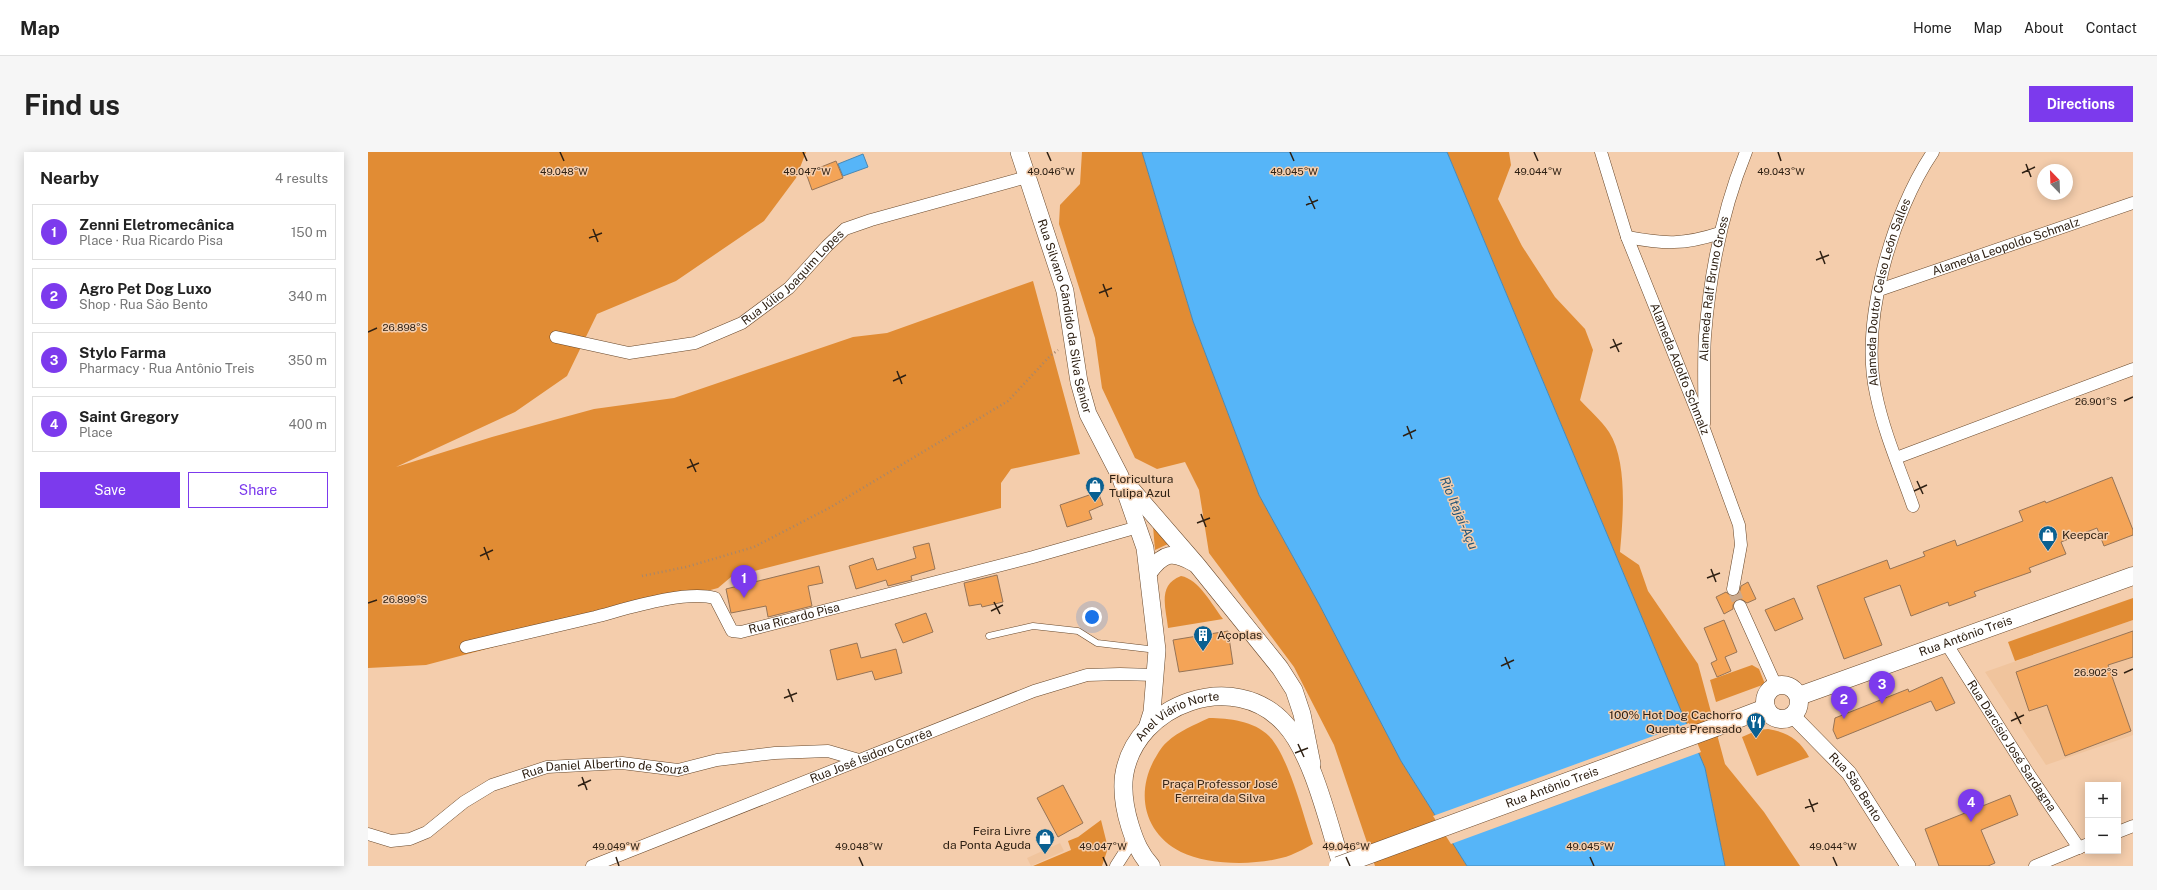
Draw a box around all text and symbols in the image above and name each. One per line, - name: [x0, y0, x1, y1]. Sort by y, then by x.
- text: Map: [20, 17, 60, 39]
- text: Home: [1913, 20, 1952, 36]
- text: Map: [1974, 20, 2002, 36]
- text: About: [2024, 20, 2064, 36]
- text: Contact: [2086, 20, 2137, 36]
- button: Directions: [2029, 86, 2133, 122]
- text: Find us: [24, 88, 120, 121]
- north arrow: [2037, 164, 2073, 200]
- text: 49.048°W: [540, 165, 588, 177]
- text: 49.047°W: [783, 165, 831, 177]
- text: 49.046°W: [1027, 165, 1075, 177]
- text: 49.045°W: [1270, 165, 1318, 177]
- text: 49.044°W: [1514, 165, 1562, 177]
- text: 49.043°W: [1757, 165, 1805, 177]
- text: Nearby: [40, 168, 99, 188]
- text: 4 results: [275, 171, 328, 186]
- street label: Alameda Doutor Celso León Salles: [1865, 196, 1914, 387]
- street label: Alameda Ralf Bruno Gross: [1697, 214, 1731, 362]
- street label: Alameda Leopoldo Schmalz: [1930, 215, 2082, 278]
- text: Zenni Eletromecânica: [79, 216, 234, 233]
- street label: Rua Silvano Cândido da Silva Sênior: [1035, 217, 1095, 415]
- text: 1: [51, 225, 57, 240]
- text: 150 m: [291, 225, 327, 240]
- street label: Rua Júlio Joaquim Lopes: [739, 227, 847, 328]
- text: Place · Rua Ricardo Pisa: [79, 233, 223, 248]
- text: Agro Pet Dog Luxo: [79, 280, 212, 297]
- text: 2: [50, 289, 58, 304]
- text: 340 m: [288, 289, 327, 304]
- text: Shop · Rua São Bento: [79, 297, 208, 312]
- street label: Alameda Adolfo Schmalz: [1647, 301, 1713, 437]
- text: 26.898°S: [383, 321, 428, 333]
- text: Stylo Farma: [79, 344, 166, 361]
- text: 3: [50, 353, 58, 368]
- text: 350 m: [288, 353, 327, 368]
- text: Pharmacy · Rua Antônio Treis: [79, 361, 254, 376]
- text: 26.901°S: [2075, 395, 2117, 407]
- text: Saint Gregory: [79, 408, 179, 425]
- text: 4: [50, 417, 58, 432]
- text: 400 m: [289, 417, 327, 432]
- text: Place: [79, 425, 113, 440]
- button: Save: [40, 472, 180, 508]
- button: Share: [188, 472, 328, 508]
- place label: Floricultura Tulipa Azul: [1109, 472, 1173, 500]
- water label: Rio Itajaí-Açu: [1437, 474, 1481, 552]
- shop icon: Floricultura Tulipa Azul: [1084, 475, 1106, 503]
- shop icon: Keepcar: [2037, 524, 2059, 552]
- place label: Keepcar: [2062, 528, 2109, 542]
- pin: 1: [731, 565, 757, 598]
- text: 26.899°S: [383, 593, 428, 605]
- street label: Rua Ricardo Pisa: [747, 600, 841, 637]
- your location: [1082, 607, 1102, 627]
- street label: Rua Antônio Treis: [1917, 613, 2014, 659]
- building icon: Açoplas: [1192, 624, 1214, 652]
- place label: Açoplas: [1217, 628, 1262, 642]
- text: 26.902°S: [2074, 666, 2118, 678]
- pin: 3: [1869, 671, 1895, 704]
- street label: Rua Darcísio José Sardagna: [1964, 678, 2059, 814]
- pin: 2: [1831, 686, 1857, 719]
- street label: Anel Viário Norte: [1133, 689, 1220, 744]
- place label: 100% Hot Dog Cachorro Quente Prensado: [1609, 708, 1742, 736]
- restaurant icon: 100% Hot Dog Cachorro Quente Prensado: [1745, 711, 1767, 739]
- street label: Rua José Isidoro Corrêa: [808, 725, 934, 786]
- street label: Rua São Bento: [1826, 750, 1885, 824]
- street label: Rua Daniel Albertino de Souza: [520, 756, 690, 782]
- street label: Rua Antônio Treis: [1504, 764, 1600, 811]
- park label: Praça Professor José Ferreira da Silva: [1162, 777, 1278, 805]
- map controls: [2085, 782, 2121, 854]
- button: +: [2085, 782, 2121, 818]
- pin: 4: [1958, 789, 1984, 822]
- button: −: [2085, 818, 2121, 854]
- place label: Feira Livre da Ponta Aguda: [943, 824, 1031, 852]
- shop icon: Feira Livre da Ponta Aguda: [1034, 827, 1056, 855]
- text: 49.049°W: [592, 840, 640, 852]
- text: 49.048°W: [835, 840, 883, 852]
- text: 49.047°W: [1079, 840, 1127, 852]
- text: 49.046°W: [1322, 840, 1370, 852]
- text: 49.045°W: [1566, 840, 1614, 852]
- text: 49.044°W: [1809, 840, 1857, 852]

